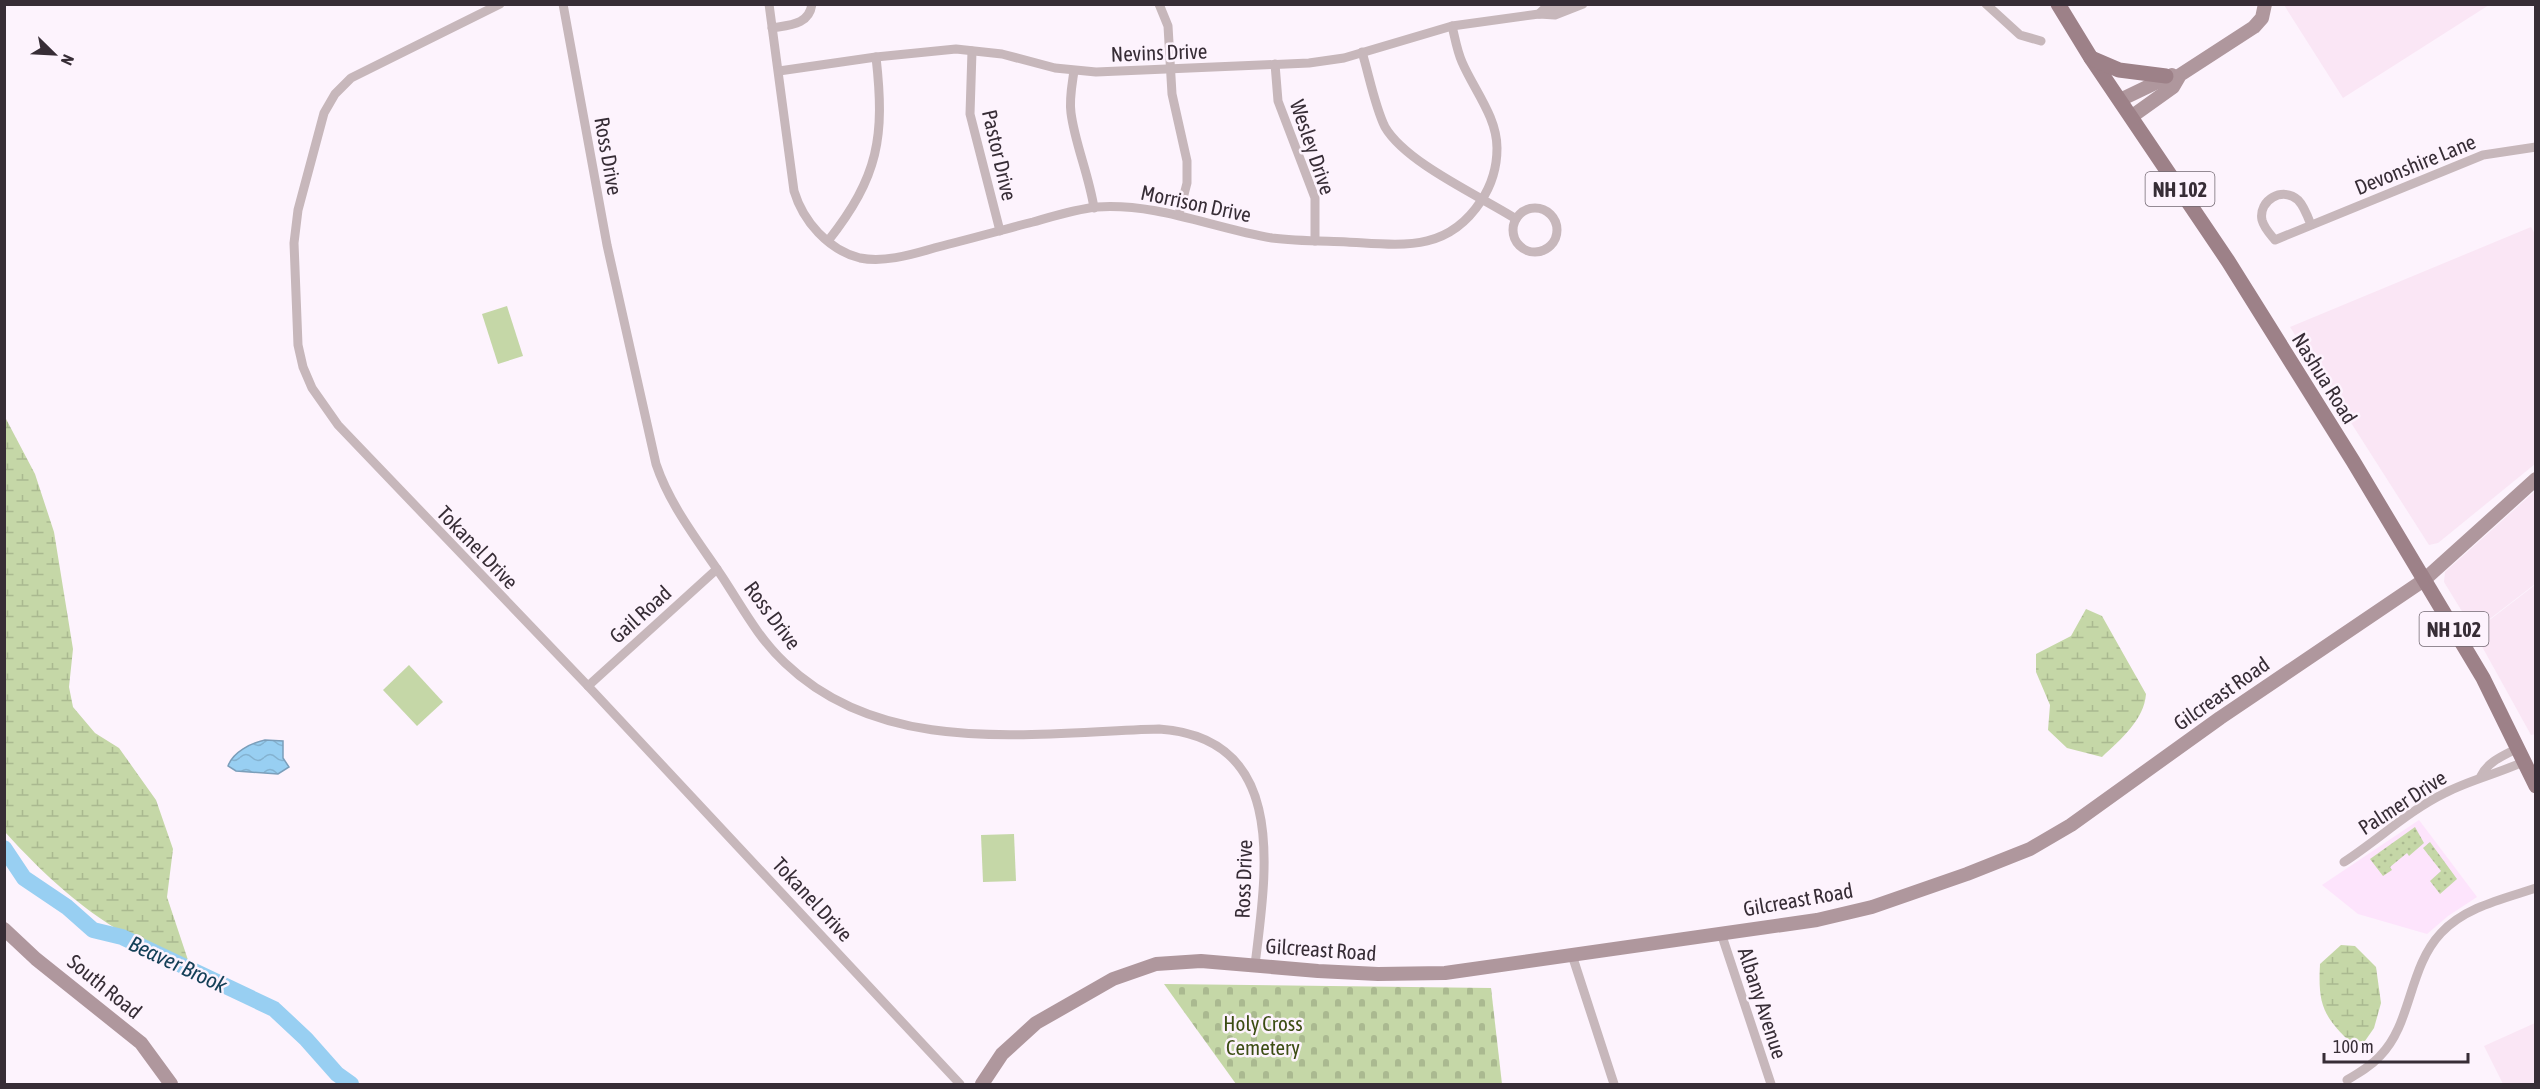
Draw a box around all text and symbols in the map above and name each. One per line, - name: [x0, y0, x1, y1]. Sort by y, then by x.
- north arrow: [24, 24, 84, 84]
- street label: Nevins Drive: [1110, 38, 1208, 66]
- text: N: [58, 52, 78, 68]
- street label: Wesley Drive: [1286, 97, 1340, 197]
- street label: Pastor Drive: [978, 107, 1022, 203]
- street label: Ross Drive: [590, 115, 628, 197]
- street label: Devonshire Lane: [2351, 129, 2479, 199]
- road number: NH 102: [2146, 172, 2214, 206]
- street label: Morrison Drive: [1139, 180, 1253, 226]
- street label: Nashua Road: [2288, 328, 2362, 428]
- street label: Tokanel Drive: [433, 501, 523, 593]
- street label: Ross Drive: [740, 576, 806, 654]
- street label: Gail Road: [604, 580, 676, 648]
- road number: NH 102: [2420, 612, 2488, 646]
- street label: Gilcreast Road: [2169, 651, 2273, 735]
- street label: Palmer Drive: [2354, 765, 2450, 839]
- street label: Ross Drive: [1230, 839, 1256, 919]
- street label: Tokanel Drive: [768, 852, 858, 946]
- street label: Gilcreast Road: [1741, 878, 1855, 920]
- water label: Beaver Brook: [125, 930, 231, 998]
- street label: Gilcreast Road: [1265, 933, 1377, 965]
- street label: Albany Avenue: [1734, 944, 1792, 1062]
- street label: South Road: [63, 949, 147, 1023]
- park label: Holy Cross Cemetery: [1223, 1011, 1303, 1059]
- scale bar: [2324, 1026, 2468, 1064]
- text: 100 m: [2333, 1036, 2374, 1057]

